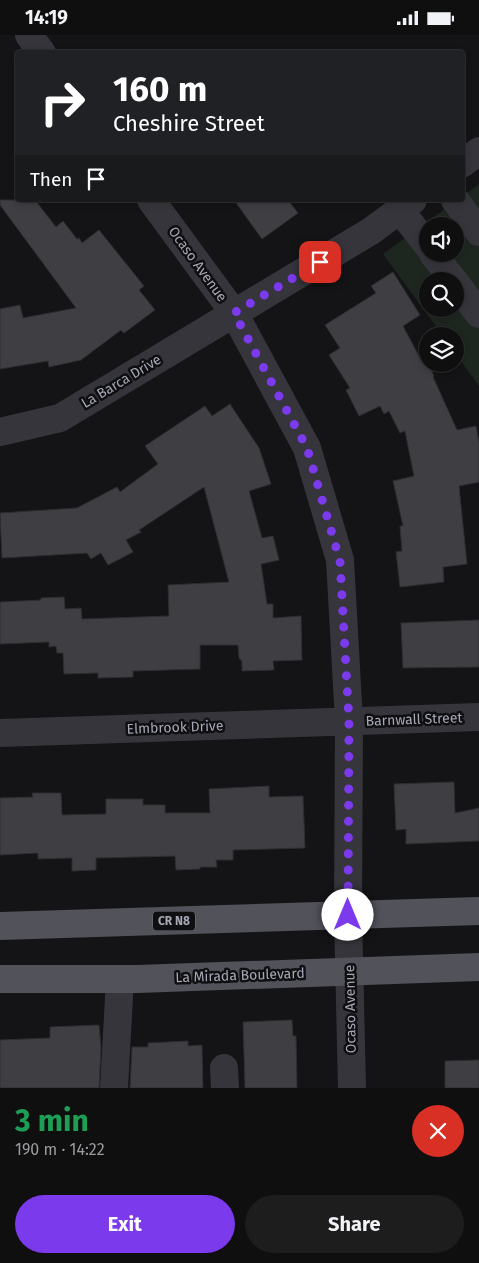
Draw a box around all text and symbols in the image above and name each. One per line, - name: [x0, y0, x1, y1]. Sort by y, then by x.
- text: 14:19: [25, 6, 68, 29]
- text: 160 m: [113, 68, 207, 110]
- icon: right: [30, 70, 95, 135]
- text: Cheshire Street: [113, 110, 265, 137]
- icon: arrive: [82, 165, 110, 193]
- text: Then: [30, 168, 72, 191]
- map controls: [419, 217, 464, 372]
- button: sound: [419, 217, 464, 262]
- street label: Ocaso Avenue: [165, 223, 231, 305]
- pin: [299, 241, 341, 283]
- icon: arrive: [306, 248, 334, 276]
- button: search: [419, 272, 464, 317]
- button: layers: [419, 327, 464, 372]
- street label: La Barca Drive: [78, 351, 164, 412]
- street label: Barnwall Street: [365, 709, 464, 730]
- street label: Elmbrook Drive: [126, 717, 224, 738]
- position arrow: [321, 888, 373, 940]
- road number: CR N8: [153, 911, 195, 931]
- street label: La Mirada Boulevard: [175, 965, 305, 986]
- street label: Ocaso Avenue: [341, 965, 360, 1053]
- text: 3 min: [15, 1103, 89, 1139]
- button: close: [412, 1105, 464, 1157]
- text: 190 m · 14:22: [15, 1140, 105, 1159]
- button: Exit: [15, 1195, 235, 1253]
- button: Share: [245, 1195, 464, 1253]

